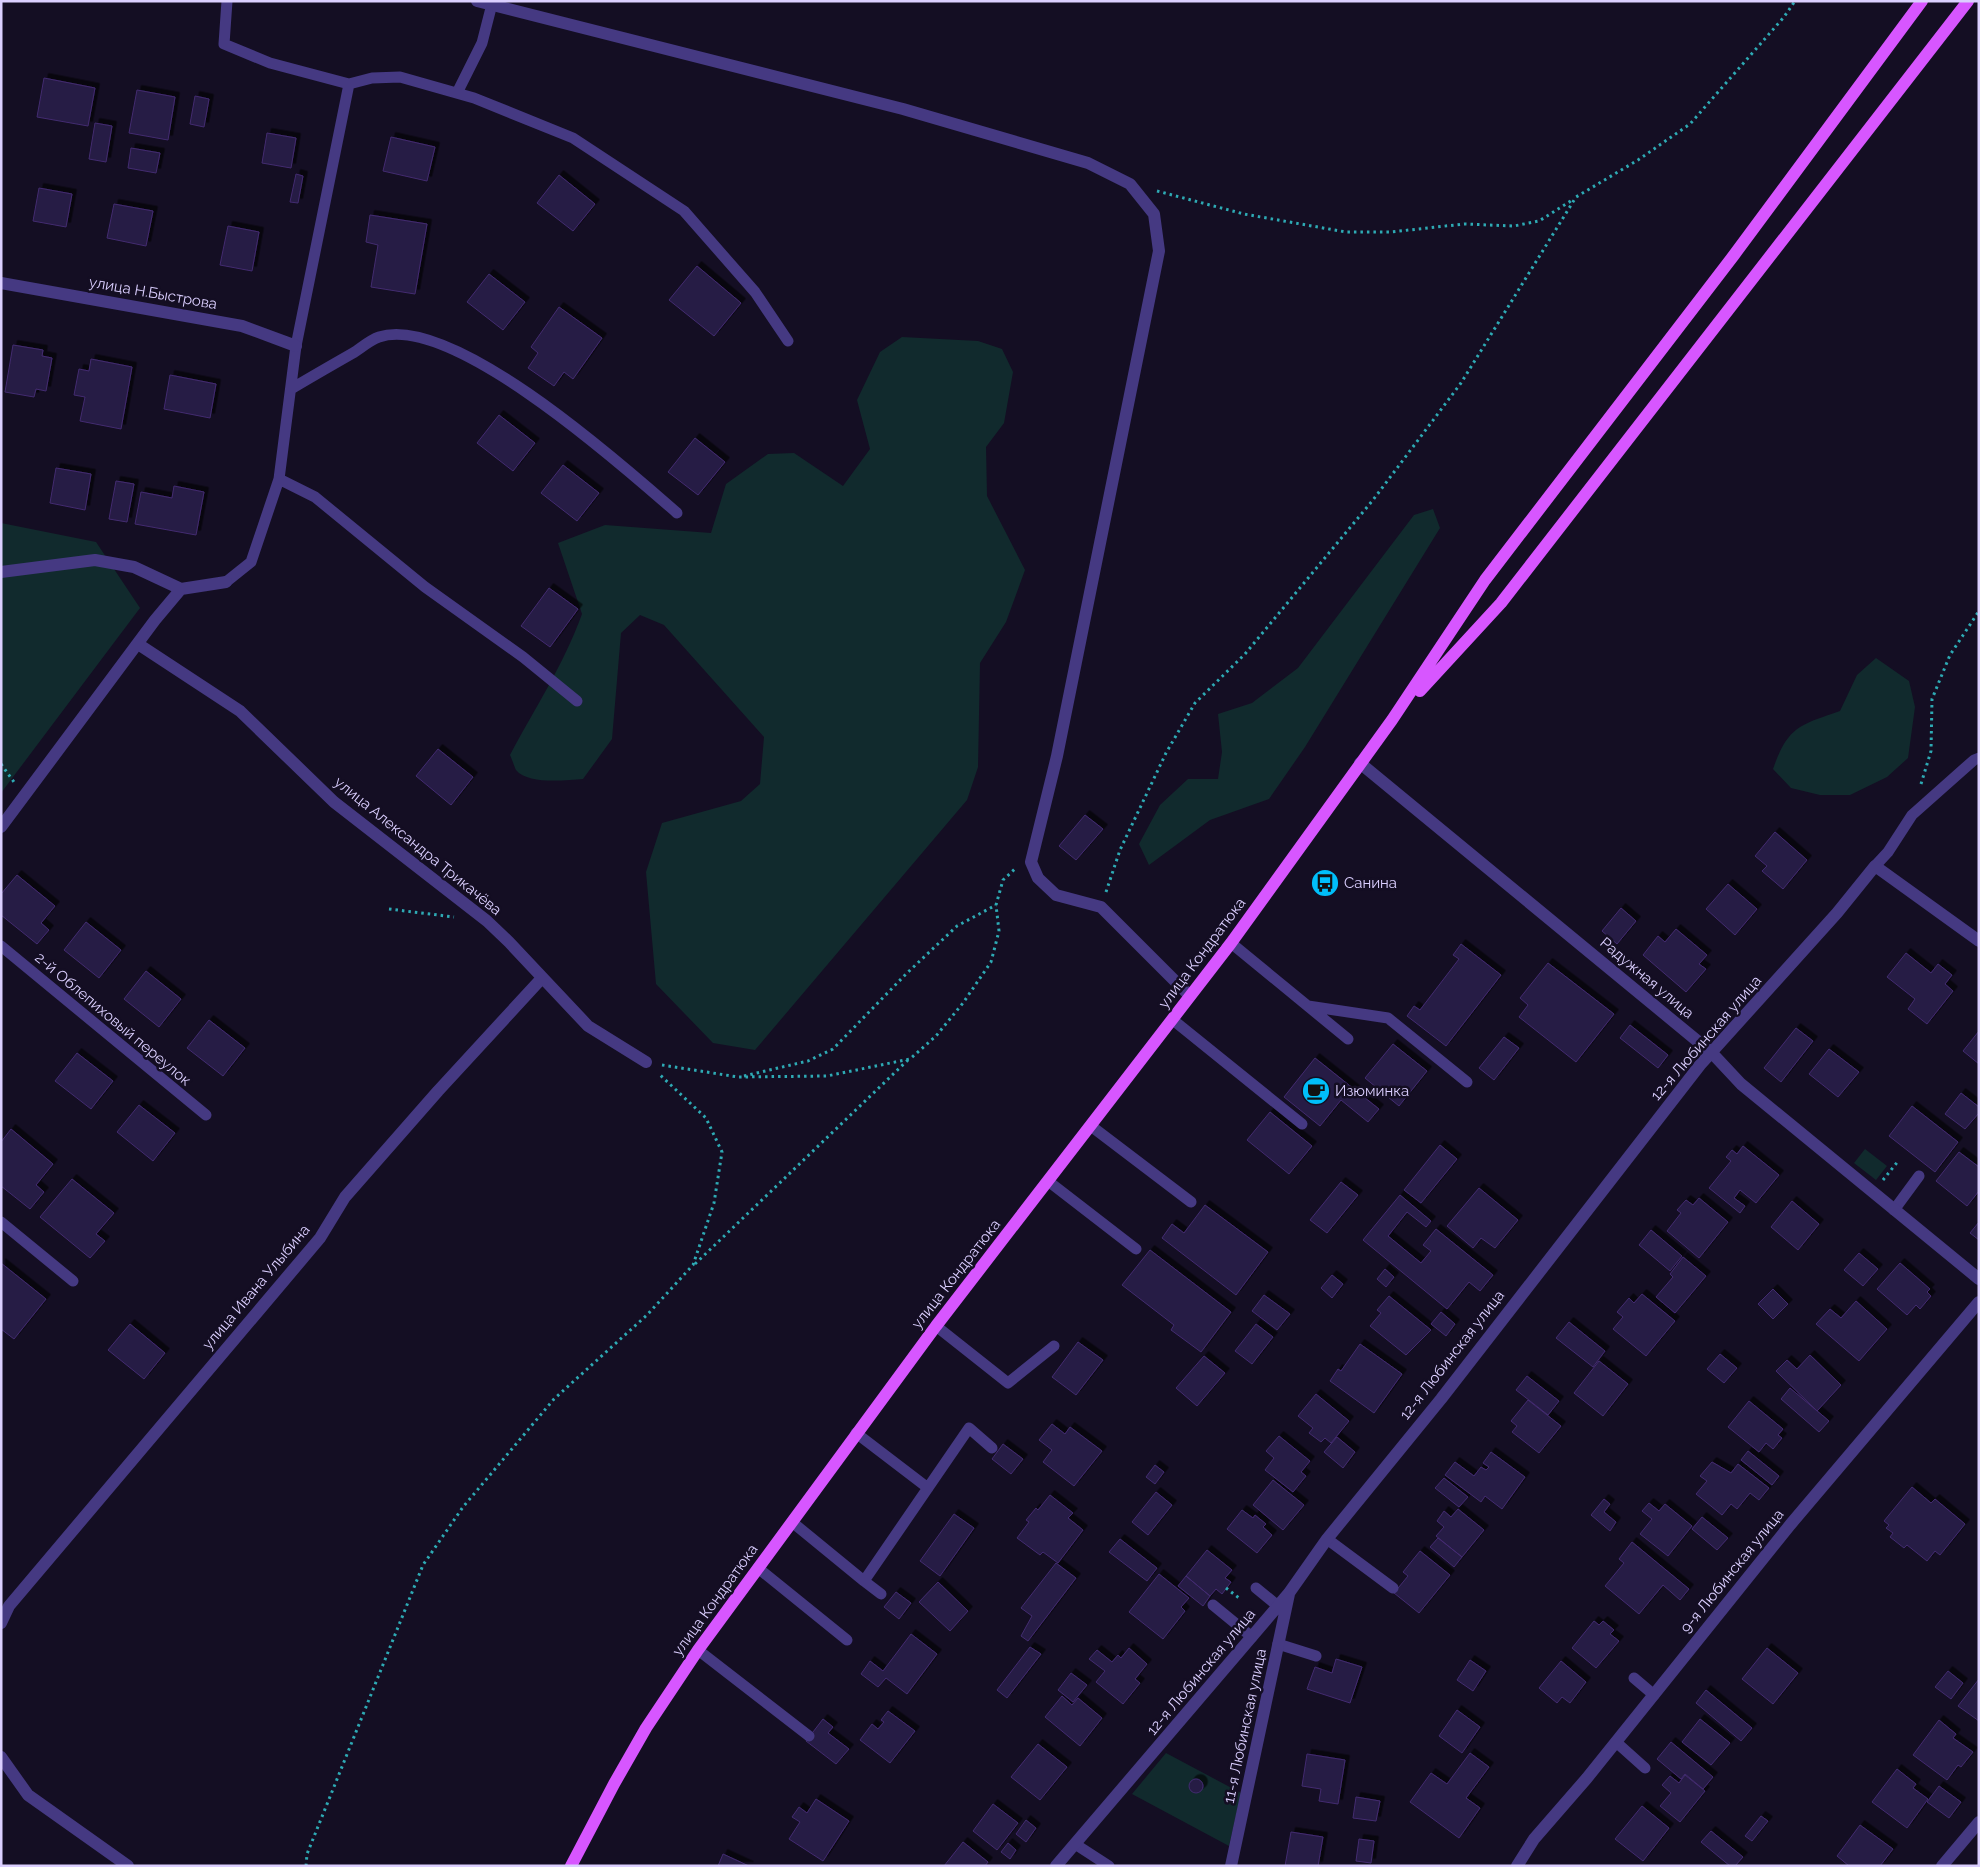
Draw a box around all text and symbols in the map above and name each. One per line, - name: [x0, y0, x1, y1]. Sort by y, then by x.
- street label: улица Н.Быстрова: [87, 273, 219, 313]
- street label: улица Александра Трикачёва: [331, 773, 505, 919]
- bus stop icon: Санина: [1310, 868, 1340, 898]
- place label: Санина: [1344, 874, 1397, 892]
- street label: улица Кондратюка: [1155, 894, 1249, 1012]
- street label: Радужная улица: [1597, 934, 1697, 1022]
- street label: 2-й Облепиховый переулок: [31, 948, 195, 1090]
- street label: 12-я Любинская улица: [1647, 972, 1765, 1104]
- cafe icon: Изюминка: [1301, 1076, 1331, 1106]
- place label: Изюминка: [1335, 1082, 1409, 1100]
- street label: улица Кондратюка: [908, 1216, 1004, 1332]
- street label: улица Ивана Улыбина: [198, 1221, 314, 1353]
- street label: 12-я Любинская улица: [1396, 1287, 1508, 1423]
- street label: 9-я Любинская улица: [1677, 1506, 1787, 1636]
- street label: улица Кондратюка: [668, 1541, 762, 1659]
- street label: 12-я Любинская улица: [1143, 1605, 1259, 1739]
- street label: 11-я Любинская улица: [1220, 1647, 1270, 1805]

